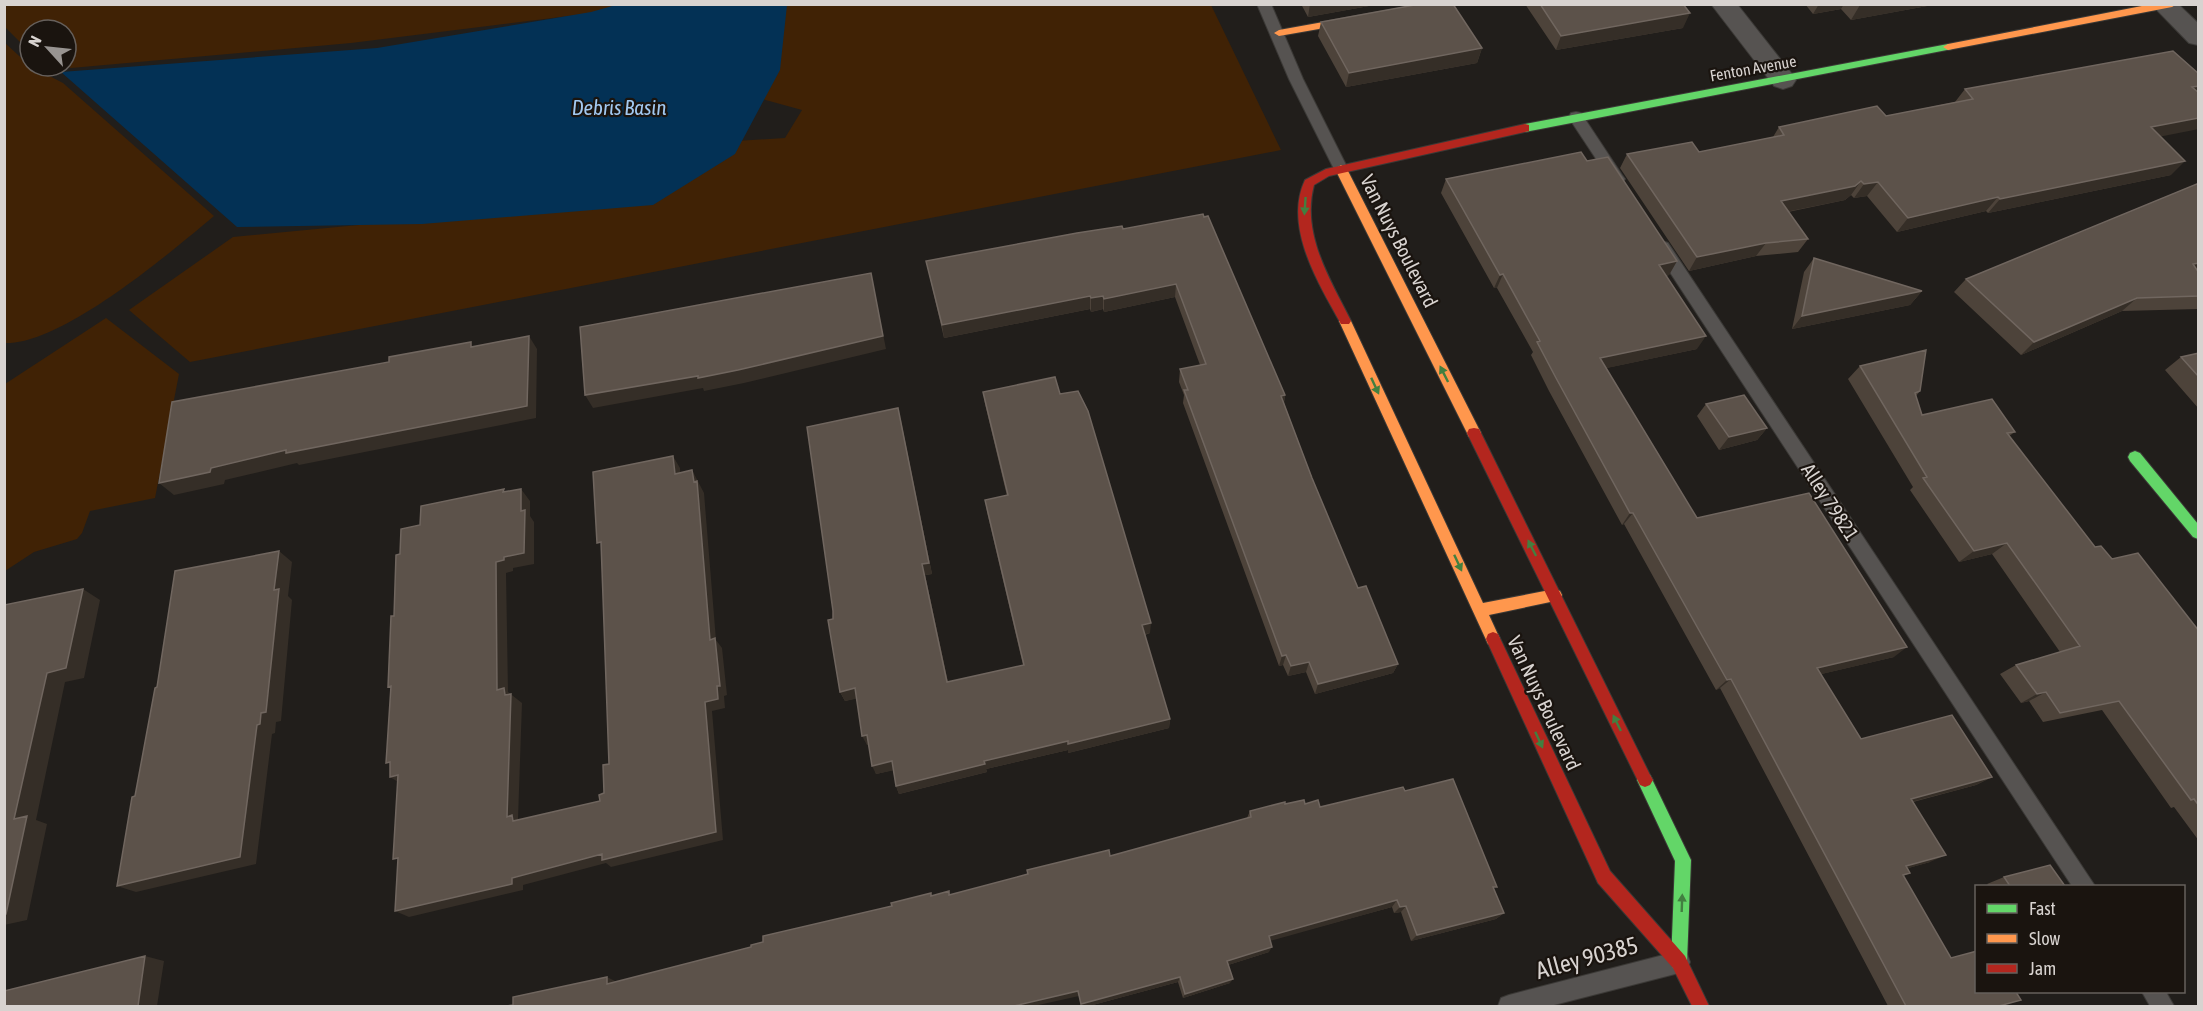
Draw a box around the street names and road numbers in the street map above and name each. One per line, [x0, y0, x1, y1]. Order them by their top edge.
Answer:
street label: Fenton Avenue [1708, 52, 1798, 84]
street label: Van Nuys Boulevard [1356, 171, 1443, 311]
street label: Alley 79821 [1797, 459, 1864, 544]
street label: Van Nuys Boulevard [1503, 632, 1586, 774]
street label: Alley 90385 [1533, 931, 1641, 984]

